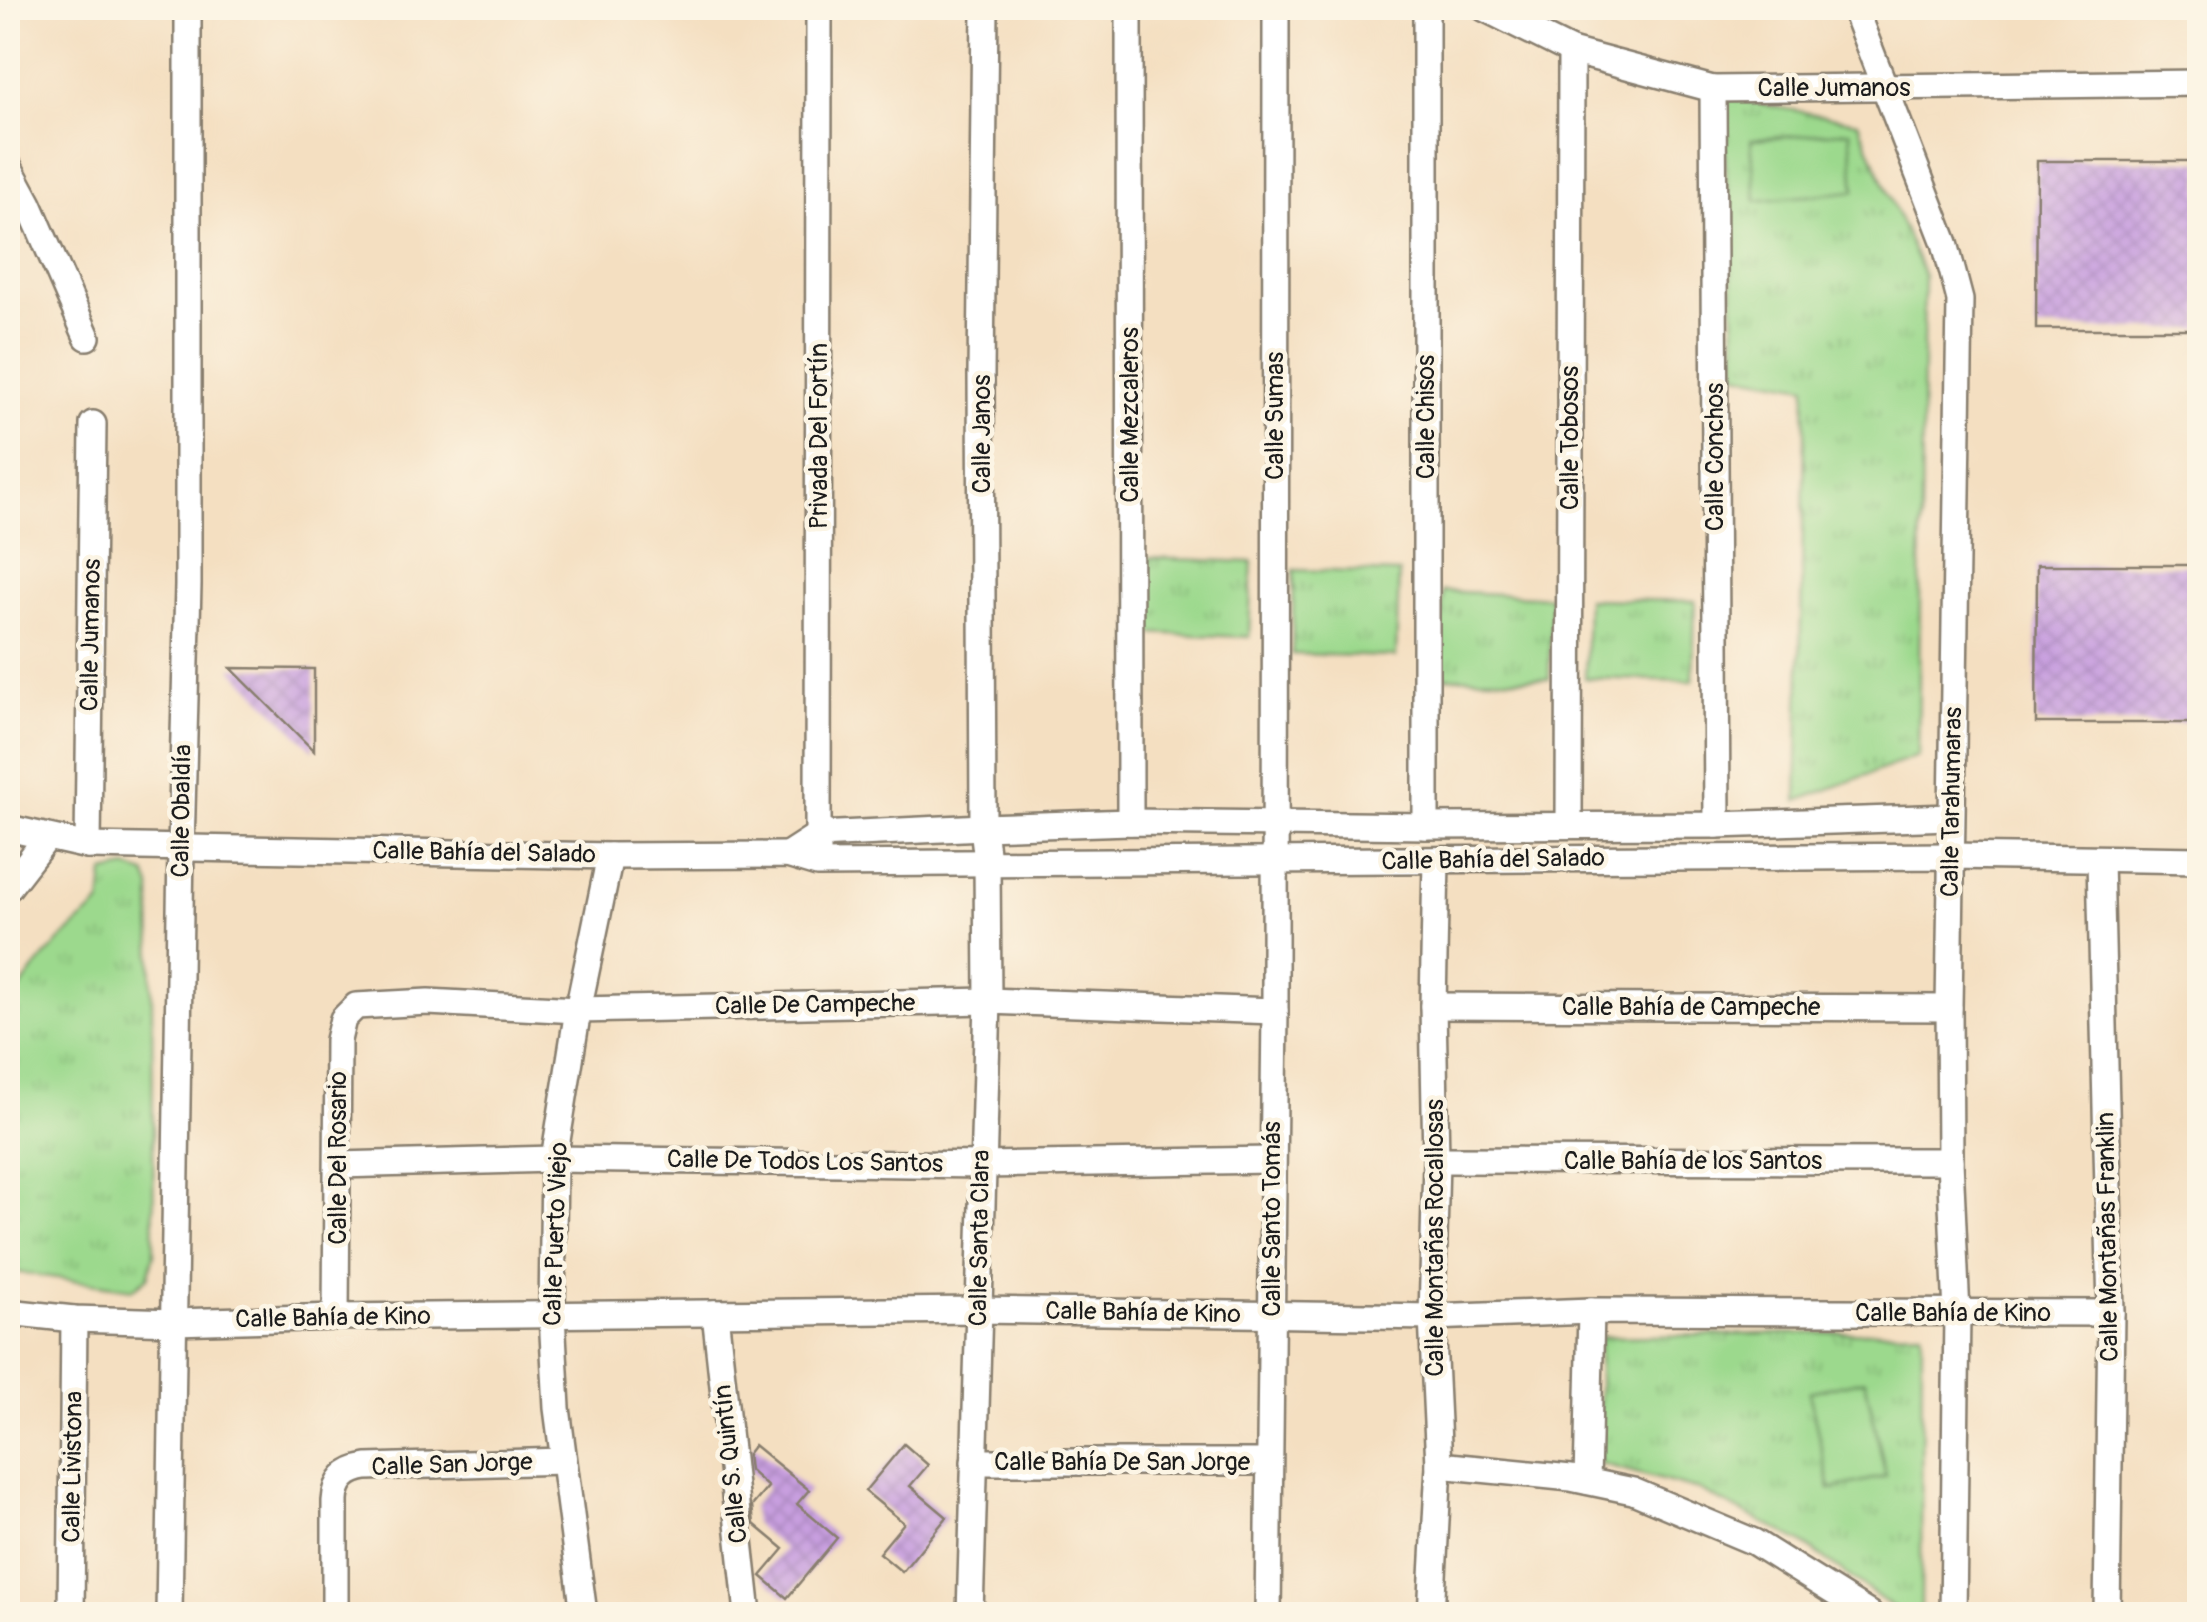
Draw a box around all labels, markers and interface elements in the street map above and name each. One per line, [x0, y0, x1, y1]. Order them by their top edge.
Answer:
street label: Calle Jumanos [1758, 73, 1910, 104]
street label: Calle Mezcaleros [1115, 327, 1146, 503]
street label: Privada Del Fortín [804, 343, 835, 529]
street label: Calle Sumas [1260, 352, 1291, 480]
street label: Calle Chisos [1411, 355, 1442, 479]
street label: Calle Tobosos [1555, 366, 1586, 510]
street label: Calle Janos [967, 375, 998, 493]
street label: Calle Conchos [1700, 383, 1731, 531]
street label: Calle Jumanos [74, 558, 108, 712]
street label: Calle Tarahumaras [1935, 707, 1969, 897]
street label: Calle Obaldía [165, 744, 199, 878]
street label: Calle Bahía del Salado [372, 836, 596, 870]
street label: Calle Bahía del Salado [1381, 843, 1605, 877]
street label: Calle De Campeche [715, 988, 916, 1022]
street label: Calle Bahía de Campeche [1562, 992, 1821, 1023]
street label: Calle Del Rosario [323, 1071, 354, 1245]
street label: Calle Montañas Rocallosas [1420, 1099, 1451, 1377]
street label: Calle Montañas Franklin [2090, 1112, 2126, 1362]
street label: Calle Santo Tomás [1257, 1121, 1288, 1317]
street label: Calle Puerto Viejo [537, 1141, 575, 1327]
street label: Calle De Todos Los Santos [667, 1144, 943, 1180]
street label: Calle Bahía de los Santos [1564, 1146, 1822, 1177]
street label: Calle Santa Clara [963, 1149, 997, 1327]
street label: Calle Bahía de Kino [1045, 1296, 1241, 1330]
street label: Calle Bahía de Kino [1855, 1298, 2051, 1329]
street label: Calle Bahía de Kino [235, 1301, 431, 1335]
street label: Calle S. Quintín [707, 1383, 755, 1545]
street label: Calle Livistona [56, 1391, 90, 1543]
street label: Calle San Jorge [371, 1447, 534, 1483]
street label: Calle Bahía De San Jorge [994, 1447, 1251, 1478]

